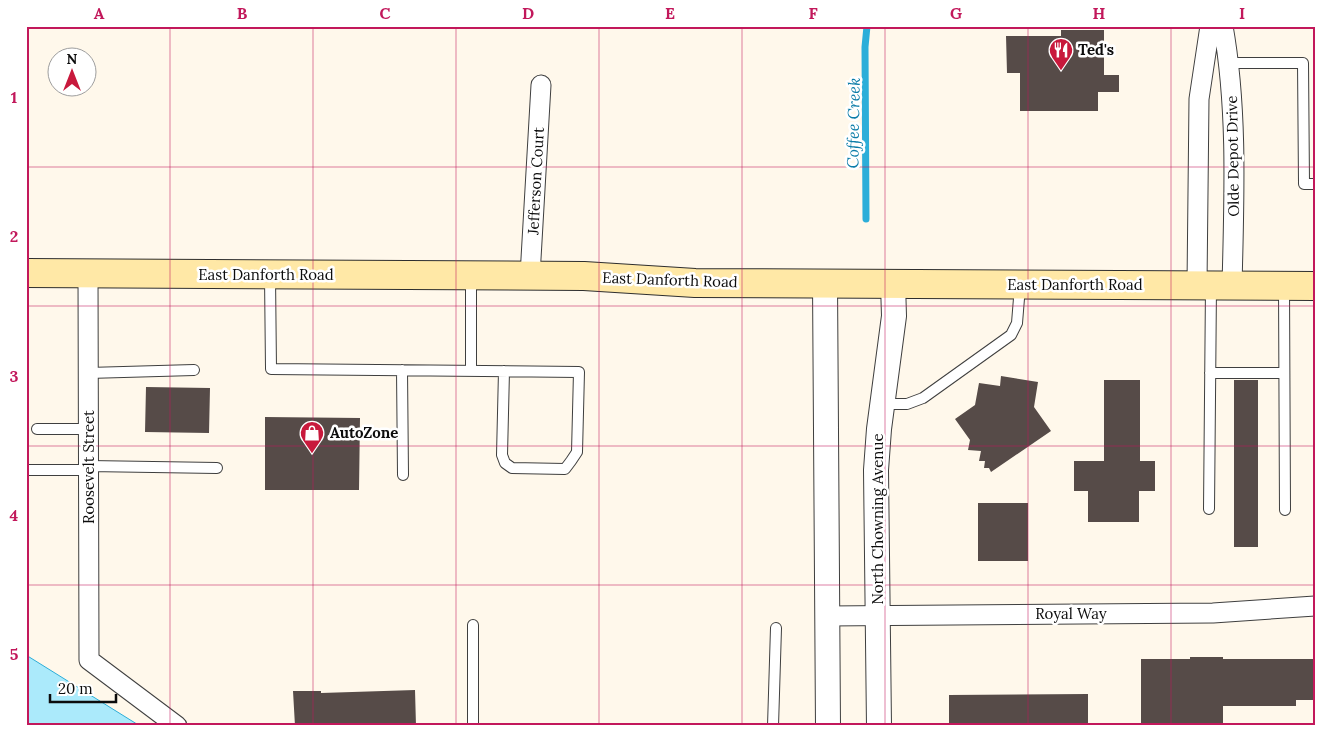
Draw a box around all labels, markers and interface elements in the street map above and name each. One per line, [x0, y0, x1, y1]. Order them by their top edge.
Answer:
text: A [94, 3, 105, 23]
text: B [237, 3, 248, 23]
text: C [379, 3, 391, 23]
text: D [522, 3, 534, 23]
text: E [665, 3, 675, 23]
text: F [808, 3, 818, 23]
text: G [950, 3, 962, 23]
text: H [1093, 3, 1106, 23]
text: I [1239, 3, 1245, 23]
restaurant icon: Ted's [1048, 37, 1074, 71]
place label: Ted's [1078, 40, 1114, 59]
north arrow [48, 48, 98, 98]
text: N [67, 50, 78, 68]
water label: Coffee Creek [842, 77, 864, 169]
text: 1 [11, 87, 17, 107]
street label: Olde Depot Drive [1222, 95, 1243, 217]
street label: Jefferson Court [523, 126, 548, 236]
text: 2 [10, 226, 18, 246]
street label: East Danforth Road [198, 265, 334, 284]
street label: East Danforth Road [602, 268, 738, 291]
street label: East Danforth Road [1007, 275, 1143, 294]
text: 3 [10, 366, 19, 386]
street label: Roosevelt Street [79, 410, 98, 524]
shop icon: AutoZone [299, 420, 325, 454]
place label: AutoZone [330, 423, 398, 442]
street label: North Chowning Avenue [868, 433, 887, 605]
text: 4 [10, 505, 19, 525]
street label: Royal Way [1035, 604, 1107, 623]
text: 5 [10, 644, 19, 664]
scale bar [50, 672, 116, 704]
text: 20 m [58, 679, 93, 698]

